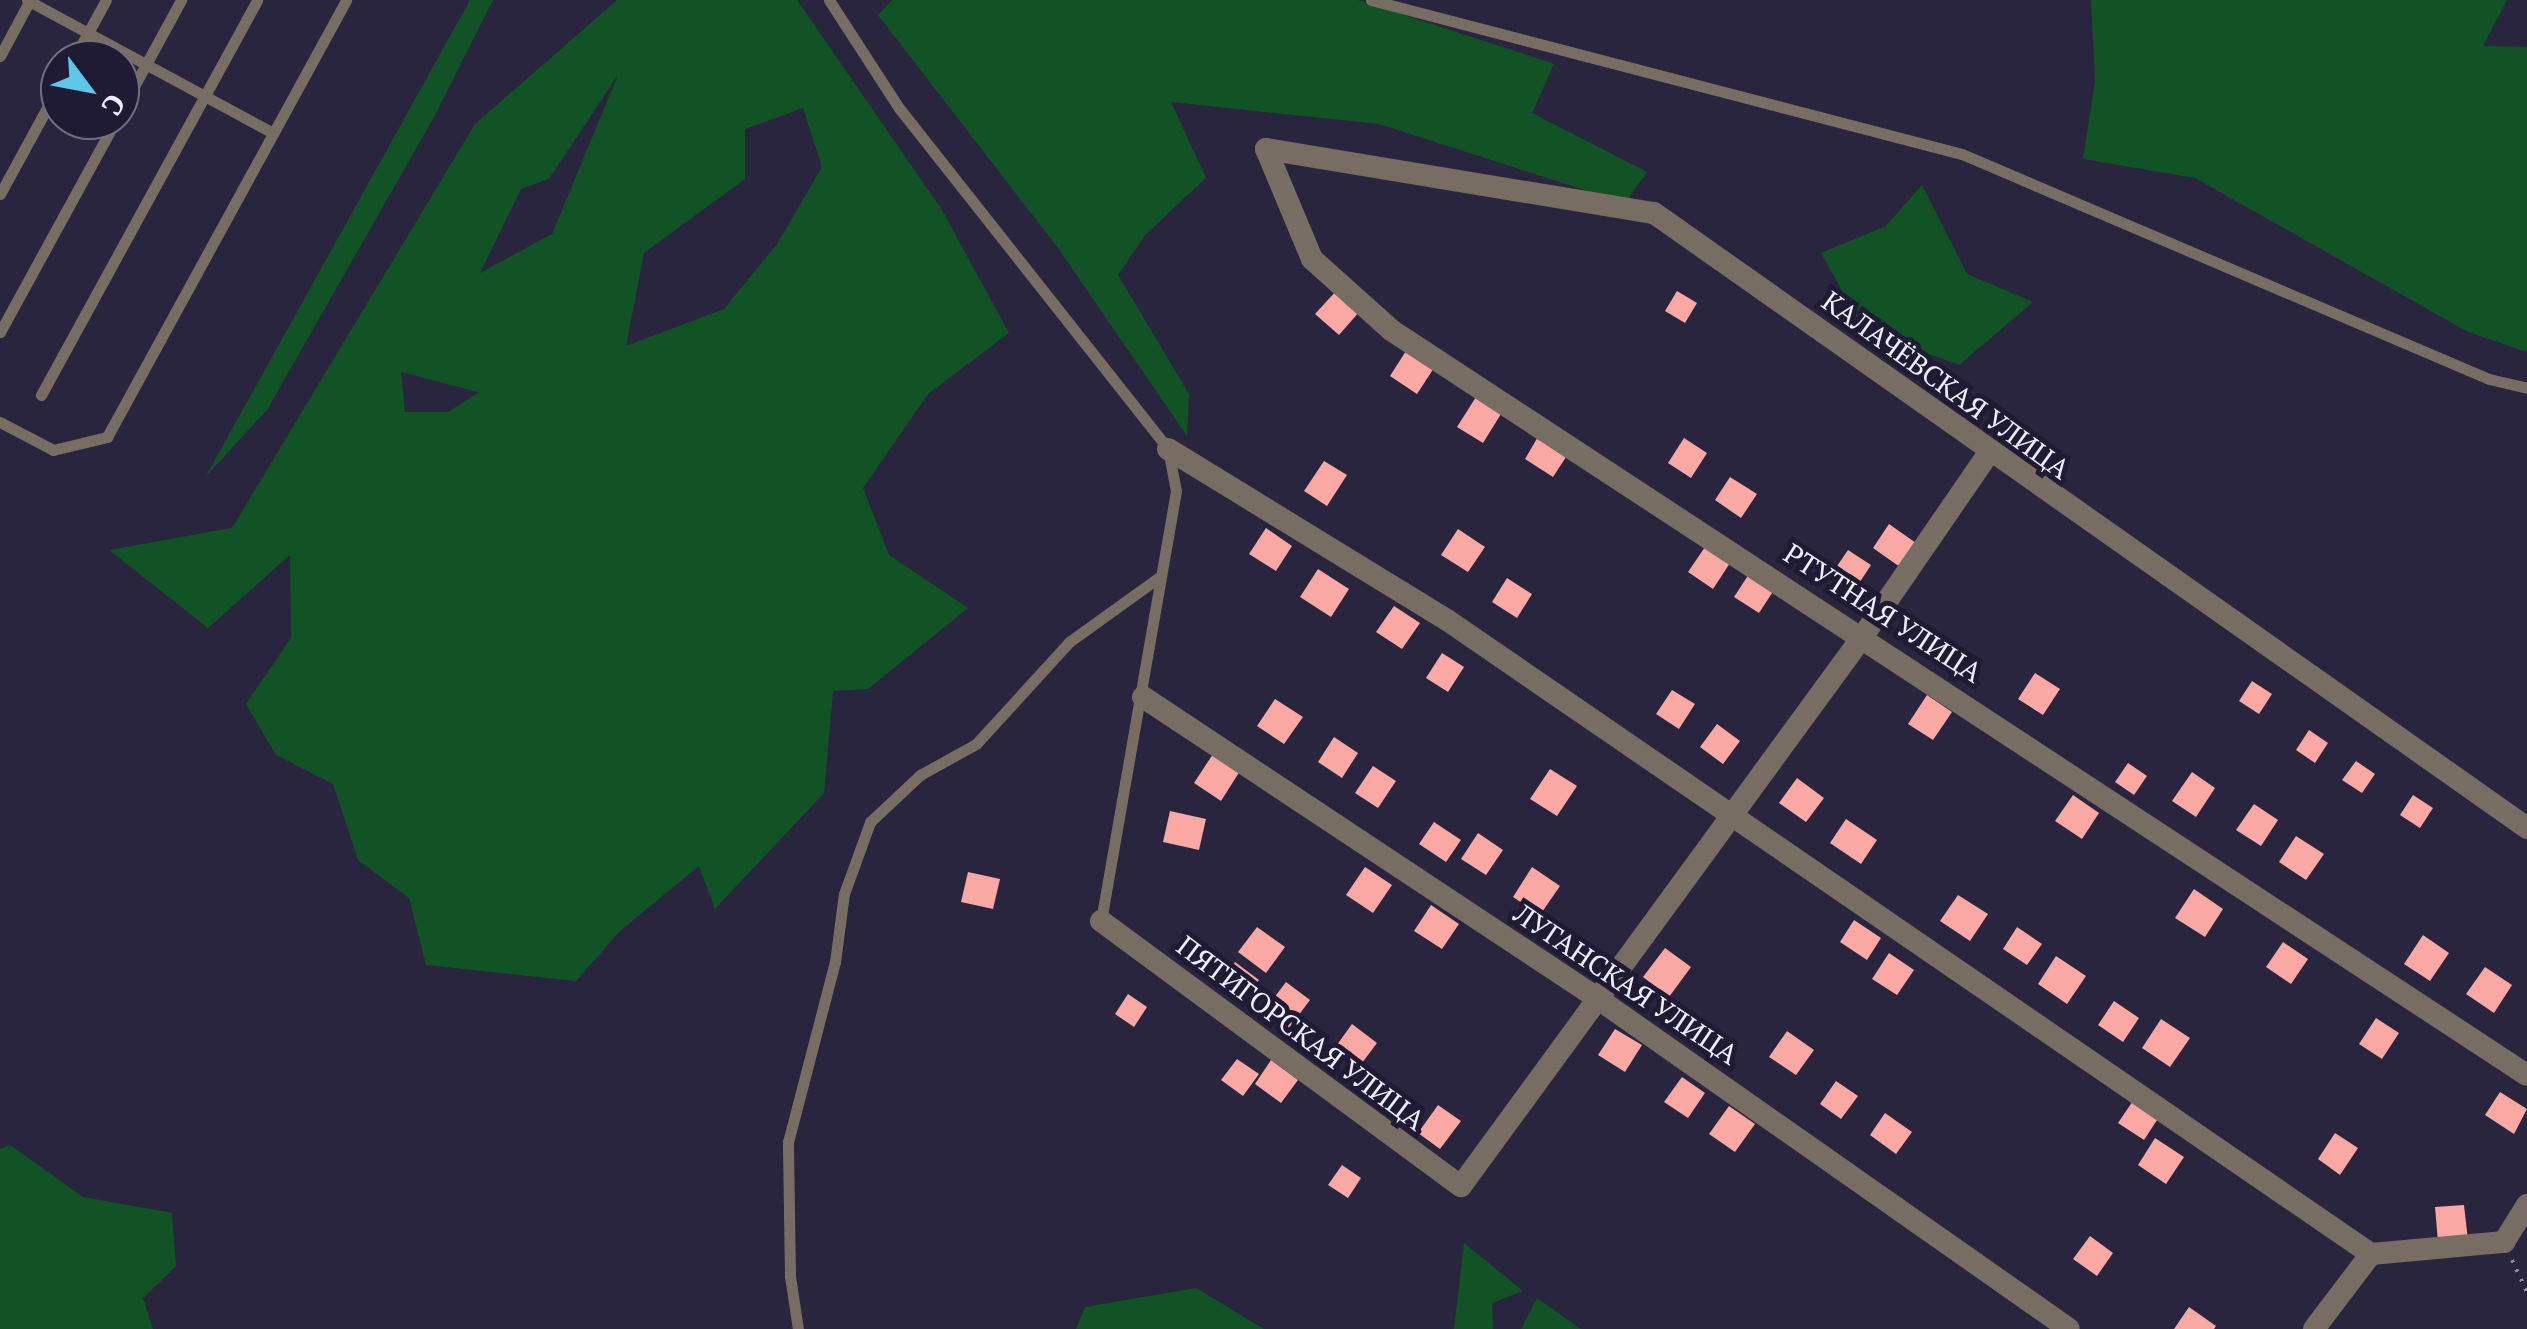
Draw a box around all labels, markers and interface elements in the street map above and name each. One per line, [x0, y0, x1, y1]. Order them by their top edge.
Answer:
north arrow [40, 40, 140, 140]
text: С [94, 88, 135, 123]
street label: КАЛАЧЁВСКАЯ УЛИЦА [1815, 284, 2077, 486]
street label: РТУТНАЯ УЛИЦА [1777, 536, 1989, 690]
street label: ЛУГАНСКАЯ УЛИЦА [1507, 896, 1745, 1072]
street label: ПЯТИГОРСКАЯ УЛИЦА [1170, 929, 1432, 1137]

